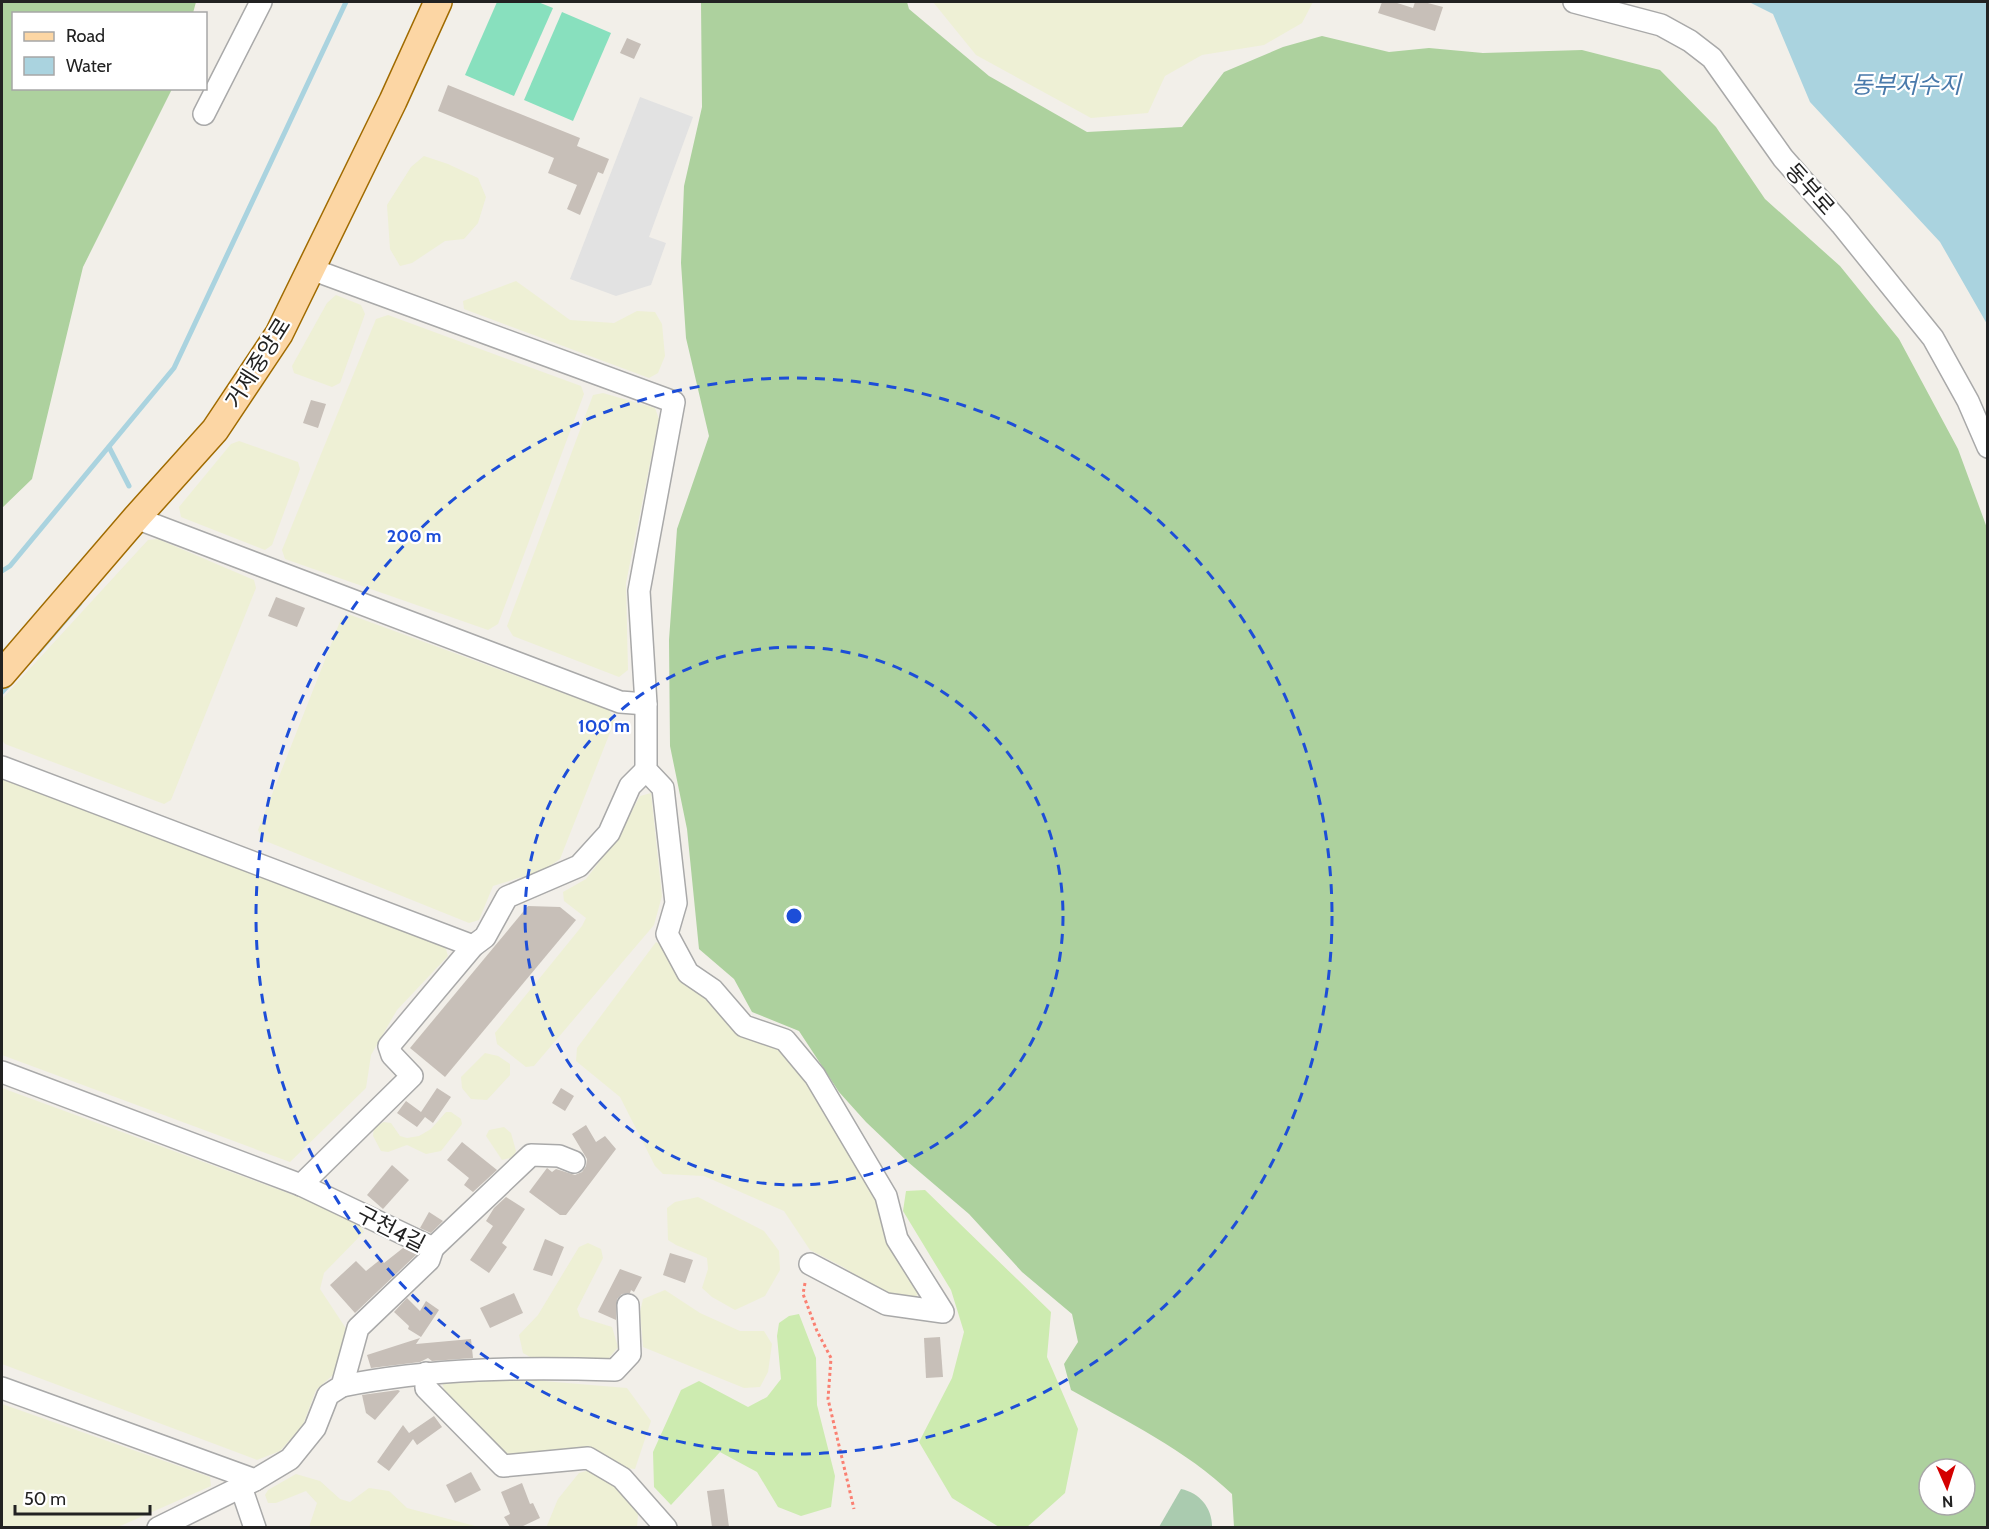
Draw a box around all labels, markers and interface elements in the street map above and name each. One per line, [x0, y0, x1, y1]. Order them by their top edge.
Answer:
legend [12, 12, 207, 90]
text: Road [66, 25, 105, 47]
text: Water [66, 55, 112, 77]
water label: 동부저수지 [1851, 70, 1963, 99]
street label: 동부로 [1780, 157, 1840, 221]
street label: 거제중앙로 [220, 313, 296, 413]
text: 200 m [387, 525, 441, 547]
text: 100 m [578, 715, 630, 737]
centre of rings [784, 906, 804, 926]
street label: 구천4길 [352, 1200, 430, 1258]
north arrow [1917, 1457, 1977, 1517]
scale bar [15, 1478, 150, 1516]
text: 50 m [24, 1488, 66, 1510]
text: N [1942, 1492, 1954, 1511]

